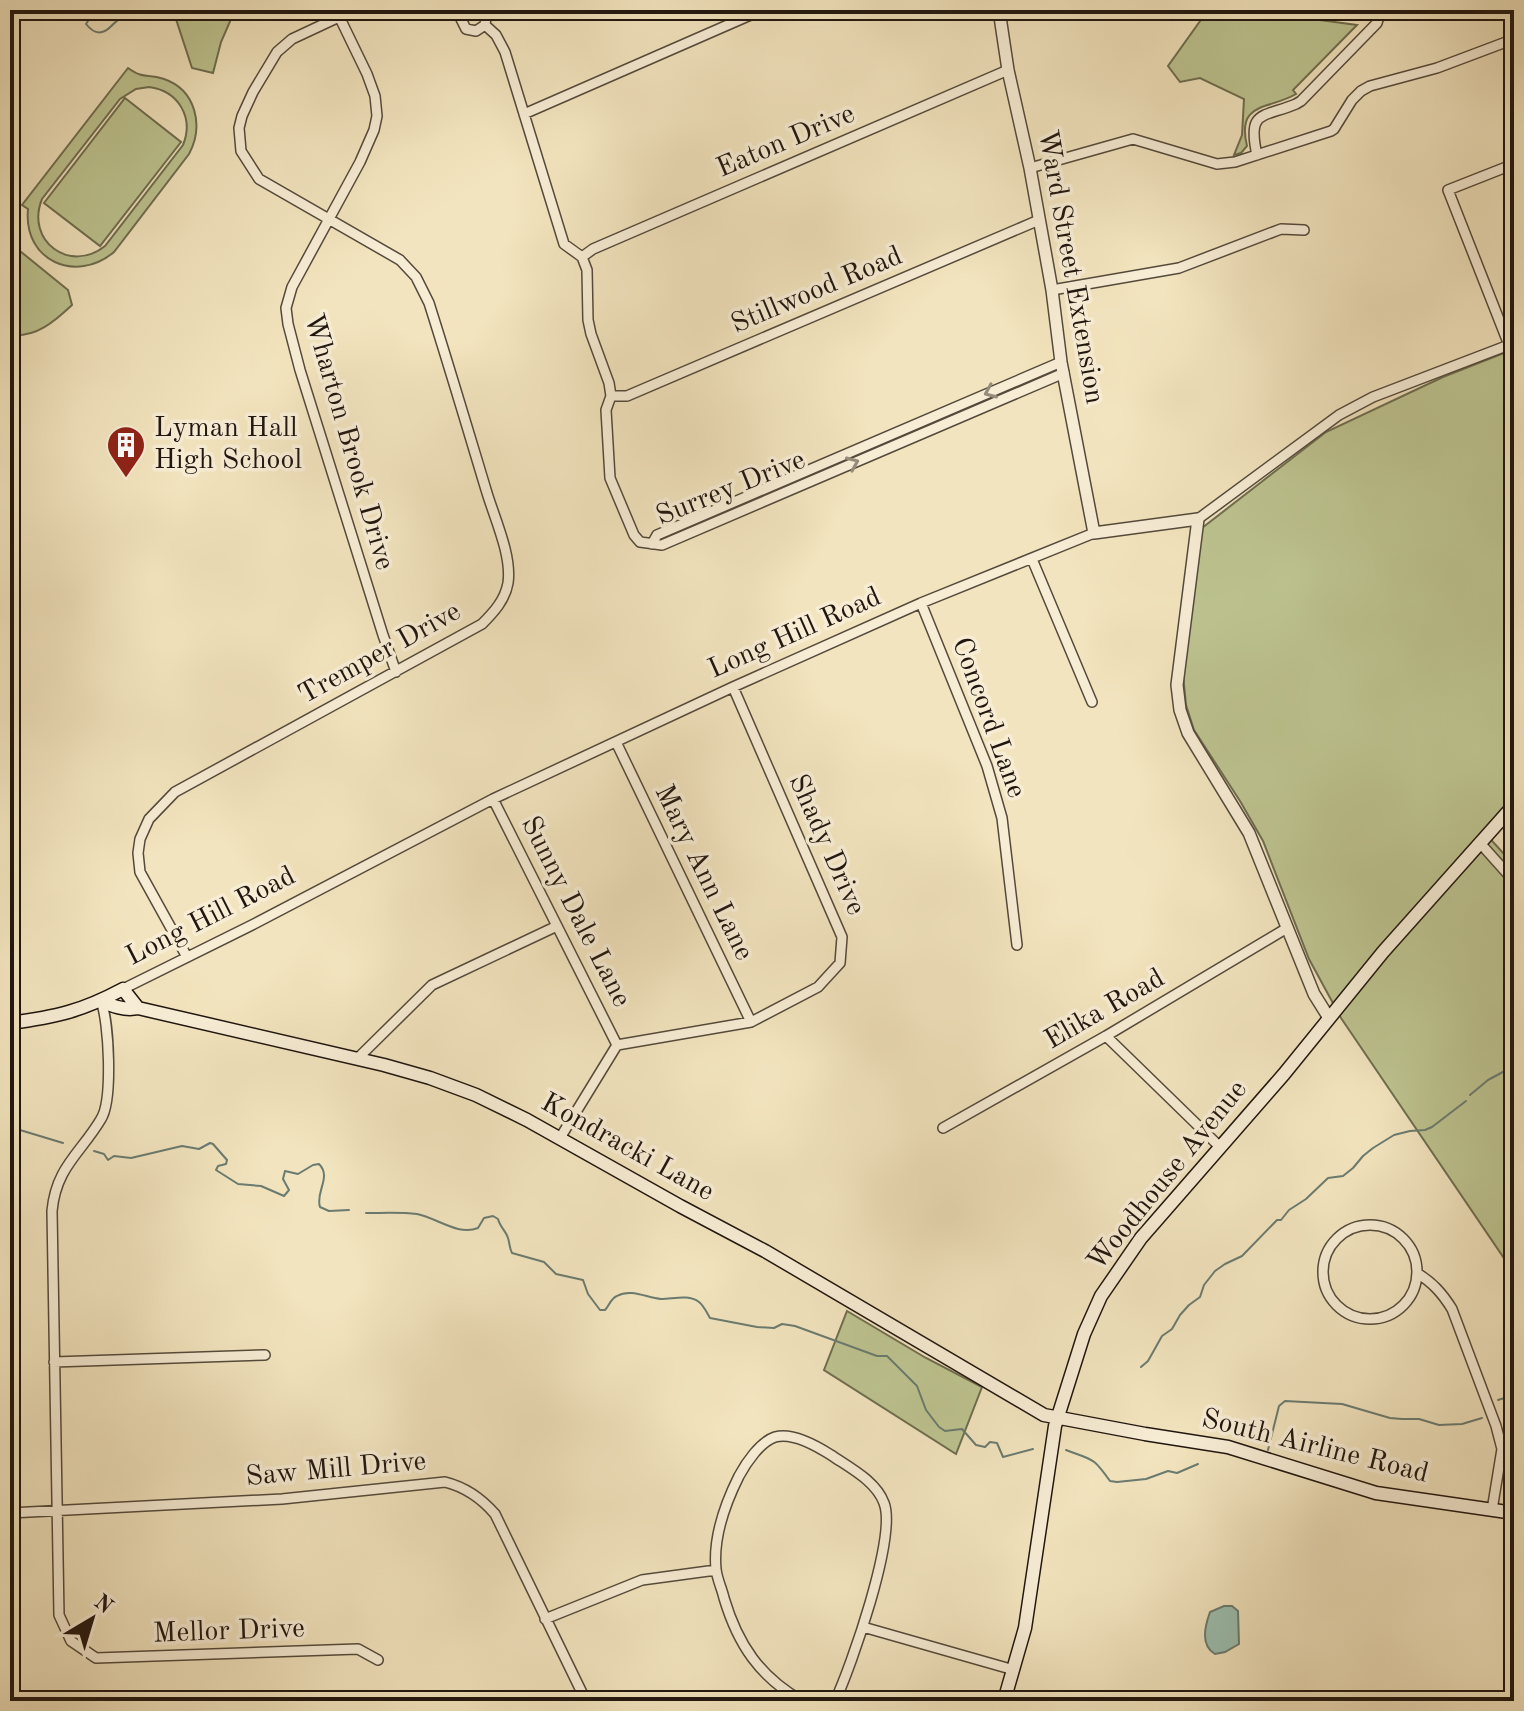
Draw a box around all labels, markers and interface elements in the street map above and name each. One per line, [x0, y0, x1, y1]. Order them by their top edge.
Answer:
street label: Eaton Drive [713, 100, 859, 184]
street label: Ward Street Extension [1032, 128, 1108, 406]
street label: Stillwood Road [727, 242, 907, 340]
street label: Wharton Brook Drive [298, 311, 398, 573]
one-way arrow [984, 383, 998, 399]
place label: Lyman Hall High School [154, 415, 302, 475]
building icon: Lyman Hall High School [105, 424, 147, 479]
street label: Surrey Drive [652, 446, 810, 532]
one-way arrow [845, 457, 859, 473]
street label: Long Hill Road [704, 583, 886, 685]
street label: Tremper Drive [294, 598, 466, 710]
street label: Concord Lane [946, 634, 1030, 802]
street label: Shady Drive [783, 770, 869, 920]
street label: Mary Ann Lane [648, 781, 758, 965]
street label: Sunny Dale Lane [515, 812, 635, 1012]
street label: Long Hill Road [122, 862, 300, 972]
street label: Elika Road [1040, 965, 1170, 1055]
street label: Woodhouse Avenue [1083, 1076, 1253, 1276]
street label: Kondracki Lane [536, 1089, 718, 1207]
street label: South Airline Road [1199, 1405, 1431, 1489]
street label: Saw Mill Drive [244, 1448, 428, 1492]
north arrow [52, 1579, 132, 1659]
text: N [90, 1591, 117, 1619]
street label: Mellor Drive [153, 1615, 305, 1649]

